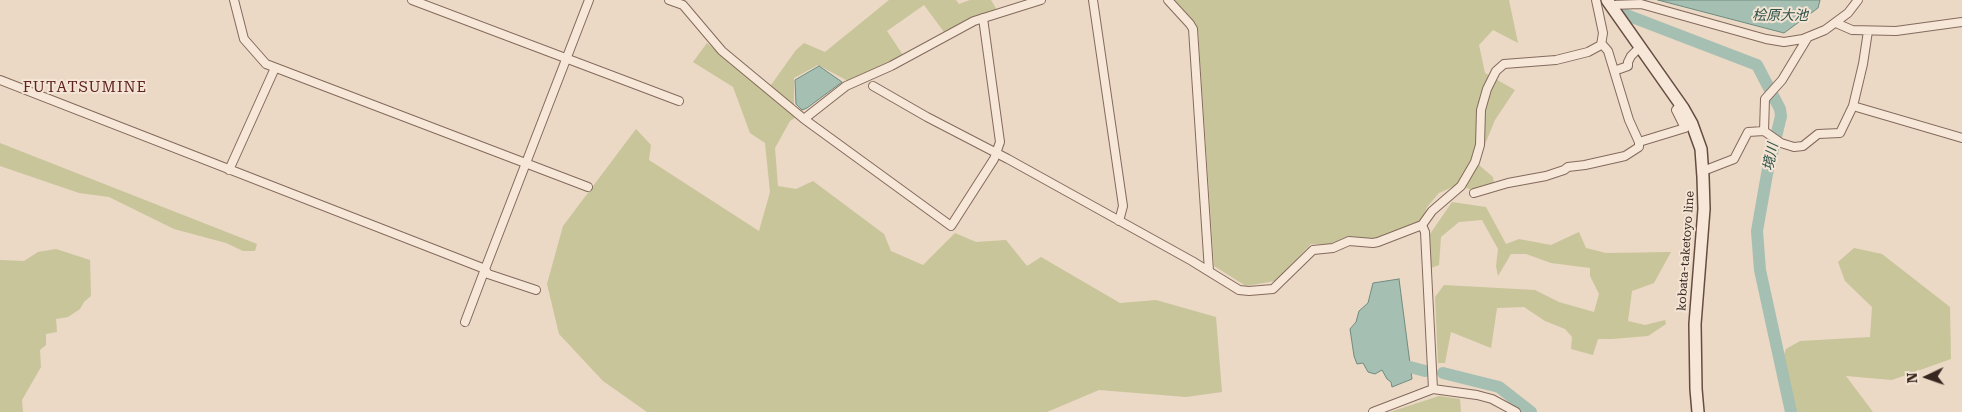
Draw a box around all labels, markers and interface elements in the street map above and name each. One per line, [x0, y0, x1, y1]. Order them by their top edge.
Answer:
water label: 桧原大池 [1752, 8, 1808, 24]
district label: FUTATSUMINE [21, 79, 149, 97]
water label: 境川 [1760, 142, 1782, 172]
street label: kobata-taketoyo line [1675, 191, 1697, 311]
north arrow [1902, 352, 1952, 402]
text: N [1904, 372, 1920, 384]

